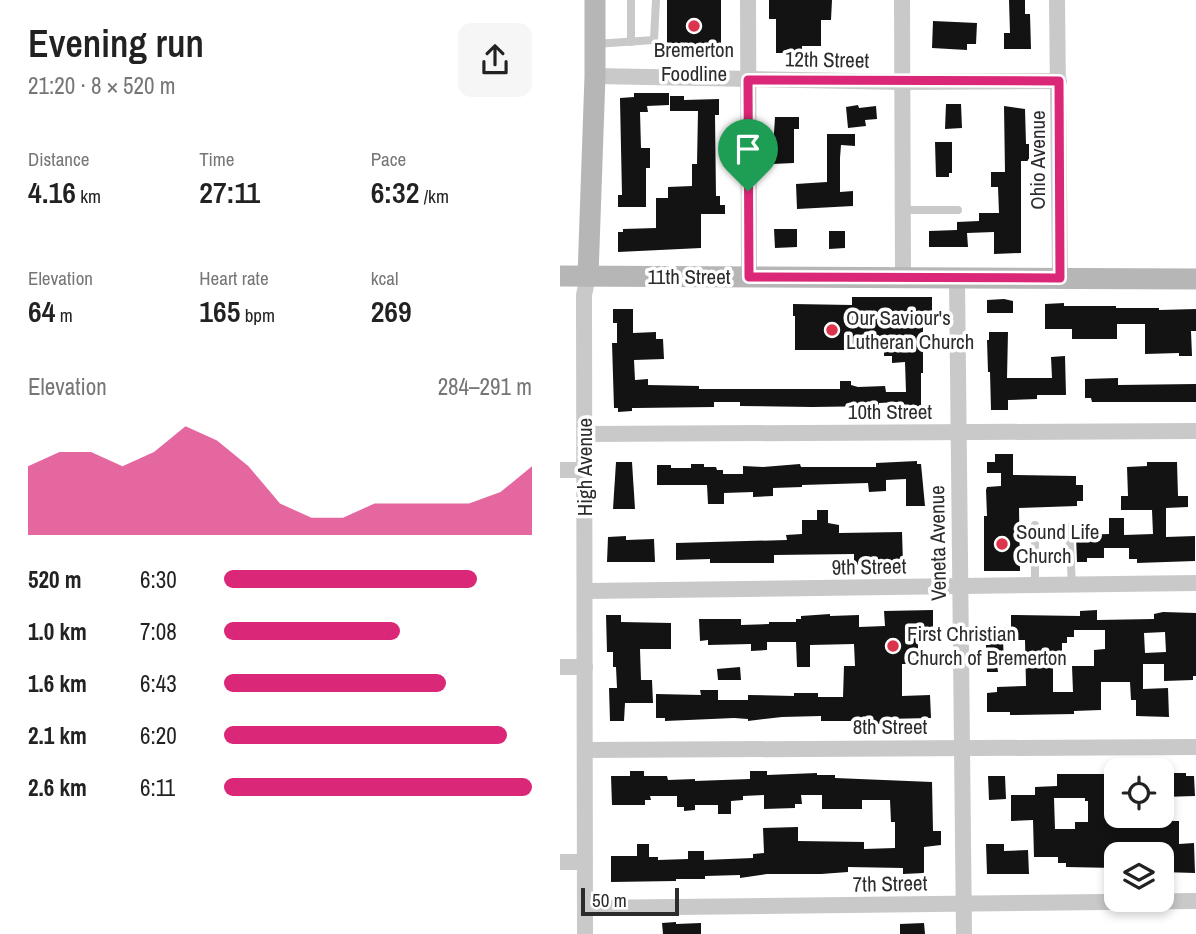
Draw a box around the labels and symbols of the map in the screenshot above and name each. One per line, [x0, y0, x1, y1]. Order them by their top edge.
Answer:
marker: Bremerton Foodline [686, 18, 702, 34]
place label: Bremerton Foodline [654, 35, 734, 88]
street label: 12th Street [785, 44, 870, 75]
street label: Ohio Avenue [1023, 110, 1052, 210]
pin [718, 119, 778, 191]
street label: 11th Street [648, 262, 731, 291]
place label: Our Saviour's Lutheran Church [846, 303, 974, 356]
marker: Our Saviour's Lutheran Church [824, 322, 840, 338]
street label: 10th Street [848, 397, 932, 426]
street label: High Avenue [570, 418, 599, 516]
street label: Veneta Avenue [922, 485, 953, 601]
place label: Sound Life Church [1016, 517, 1099, 570]
marker: Sound Life Church [994, 536, 1010, 552]
street label: 9th Street [831, 551, 907, 582]
place label: First Christian Church of Bremerton [907, 619, 1067, 672]
marker: First Christian Church of Bremerton [885, 638, 901, 654]
street label: 8th Street [853, 712, 928, 741]
street label: 7th Street [852, 868, 928, 899]
scale bar [581, 885, 679, 917]

